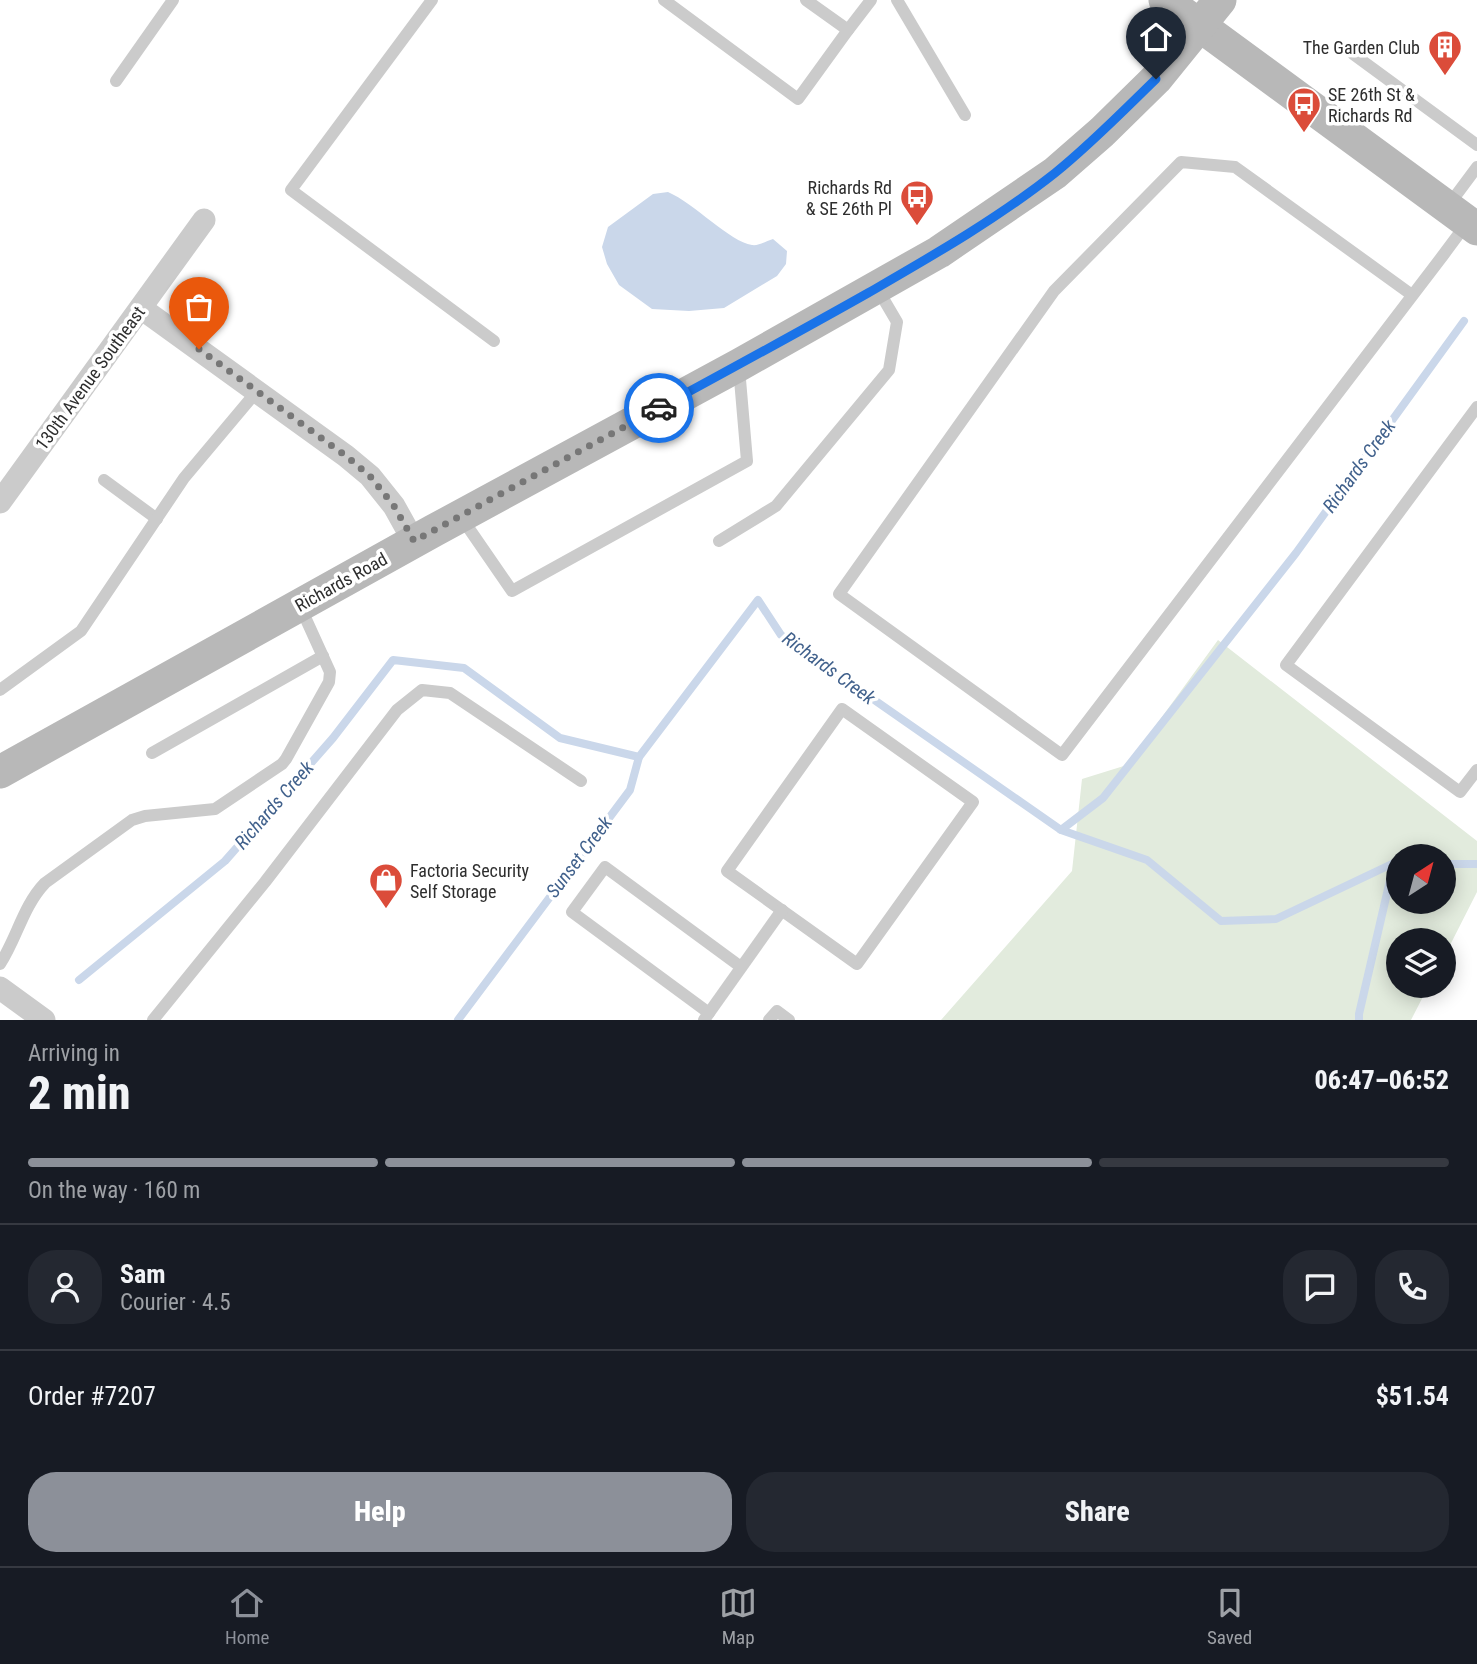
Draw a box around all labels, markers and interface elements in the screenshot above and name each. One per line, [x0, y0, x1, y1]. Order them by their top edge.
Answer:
pin [1126, 7, 1186, 79]
icon: home [1137, 18, 1175, 56]
building icon: The Garden Club [1426, 28, 1464, 77]
place label: The Garden Club [1303, 37, 1420, 58]
place label: SE 26th St & Richards Rd [1328, 84, 1415, 126]
bus stop icon: SE 26th St & Richards Rd [1285, 85, 1323, 134]
place label: Richards Rd & SE 26th Pl [806, 177, 892, 219]
bus stop icon: Richards Rd & SE 26th Pl [898, 178, 936, 227]
pin [169, 277, 229, 349]
icon: bag [180, 288, 218, 326]
street label: 130th Avenue Southeast [31, 302, 149, 454]
courier [624, 373, 694, 443]
icon: car [640, 389, 678, 427]
water label: Richards Creek [1318, 415, 1401, 517]
street label: Richards Road [291, 548, 391, 616]
water label: Richards Creek [778, 627, 880, 710]
water label: Richards Creek [230, 756, 319, 854]
water label: Sunset Creek [541, 811, 617, 902]
north arrow [1386, 844, 1456, 914]
map controls [1386, 844, 1456, 998]
place label: Factoria Security Self Storage [410, 860, 530, 902]
shop icon: Factoria Security Self Storage [367, 861, 405, 910]
button: layers [1386, 928, 1456, 998]
text: Arriving in [28, 1040, 120, 1067]
text: 06:47–06:52 [1315, 1065, 1449, 1095]
text: 2 min [28, 1066, 131, 1120]
text: On the way · 160 m [28, 1177, 200, 1204]
button: person [28, 1250, 102, 1324]
button: chat [1283, 1250, 1357, 1324]
button: phone [1375, 1250, 1449, 1324]
text: Sam [120, 1259, 166, 1289]
text: Courier · 4.5 [120, 1289, 231, 1316]
text: Order #7207 [28, 1381, 156, 1411]
text: $51.54 [1376, 1381, 1449, 1411]
button: Help [28, 1472, 732, 1552]
button: Share [746, 1472, 1449, 1552]
tab: Home [225, 1584, 269, 1649]
tab: Map [719, 1584, 757, 1649]
tab: Saved [1207, 1584, 1252, 1649]

